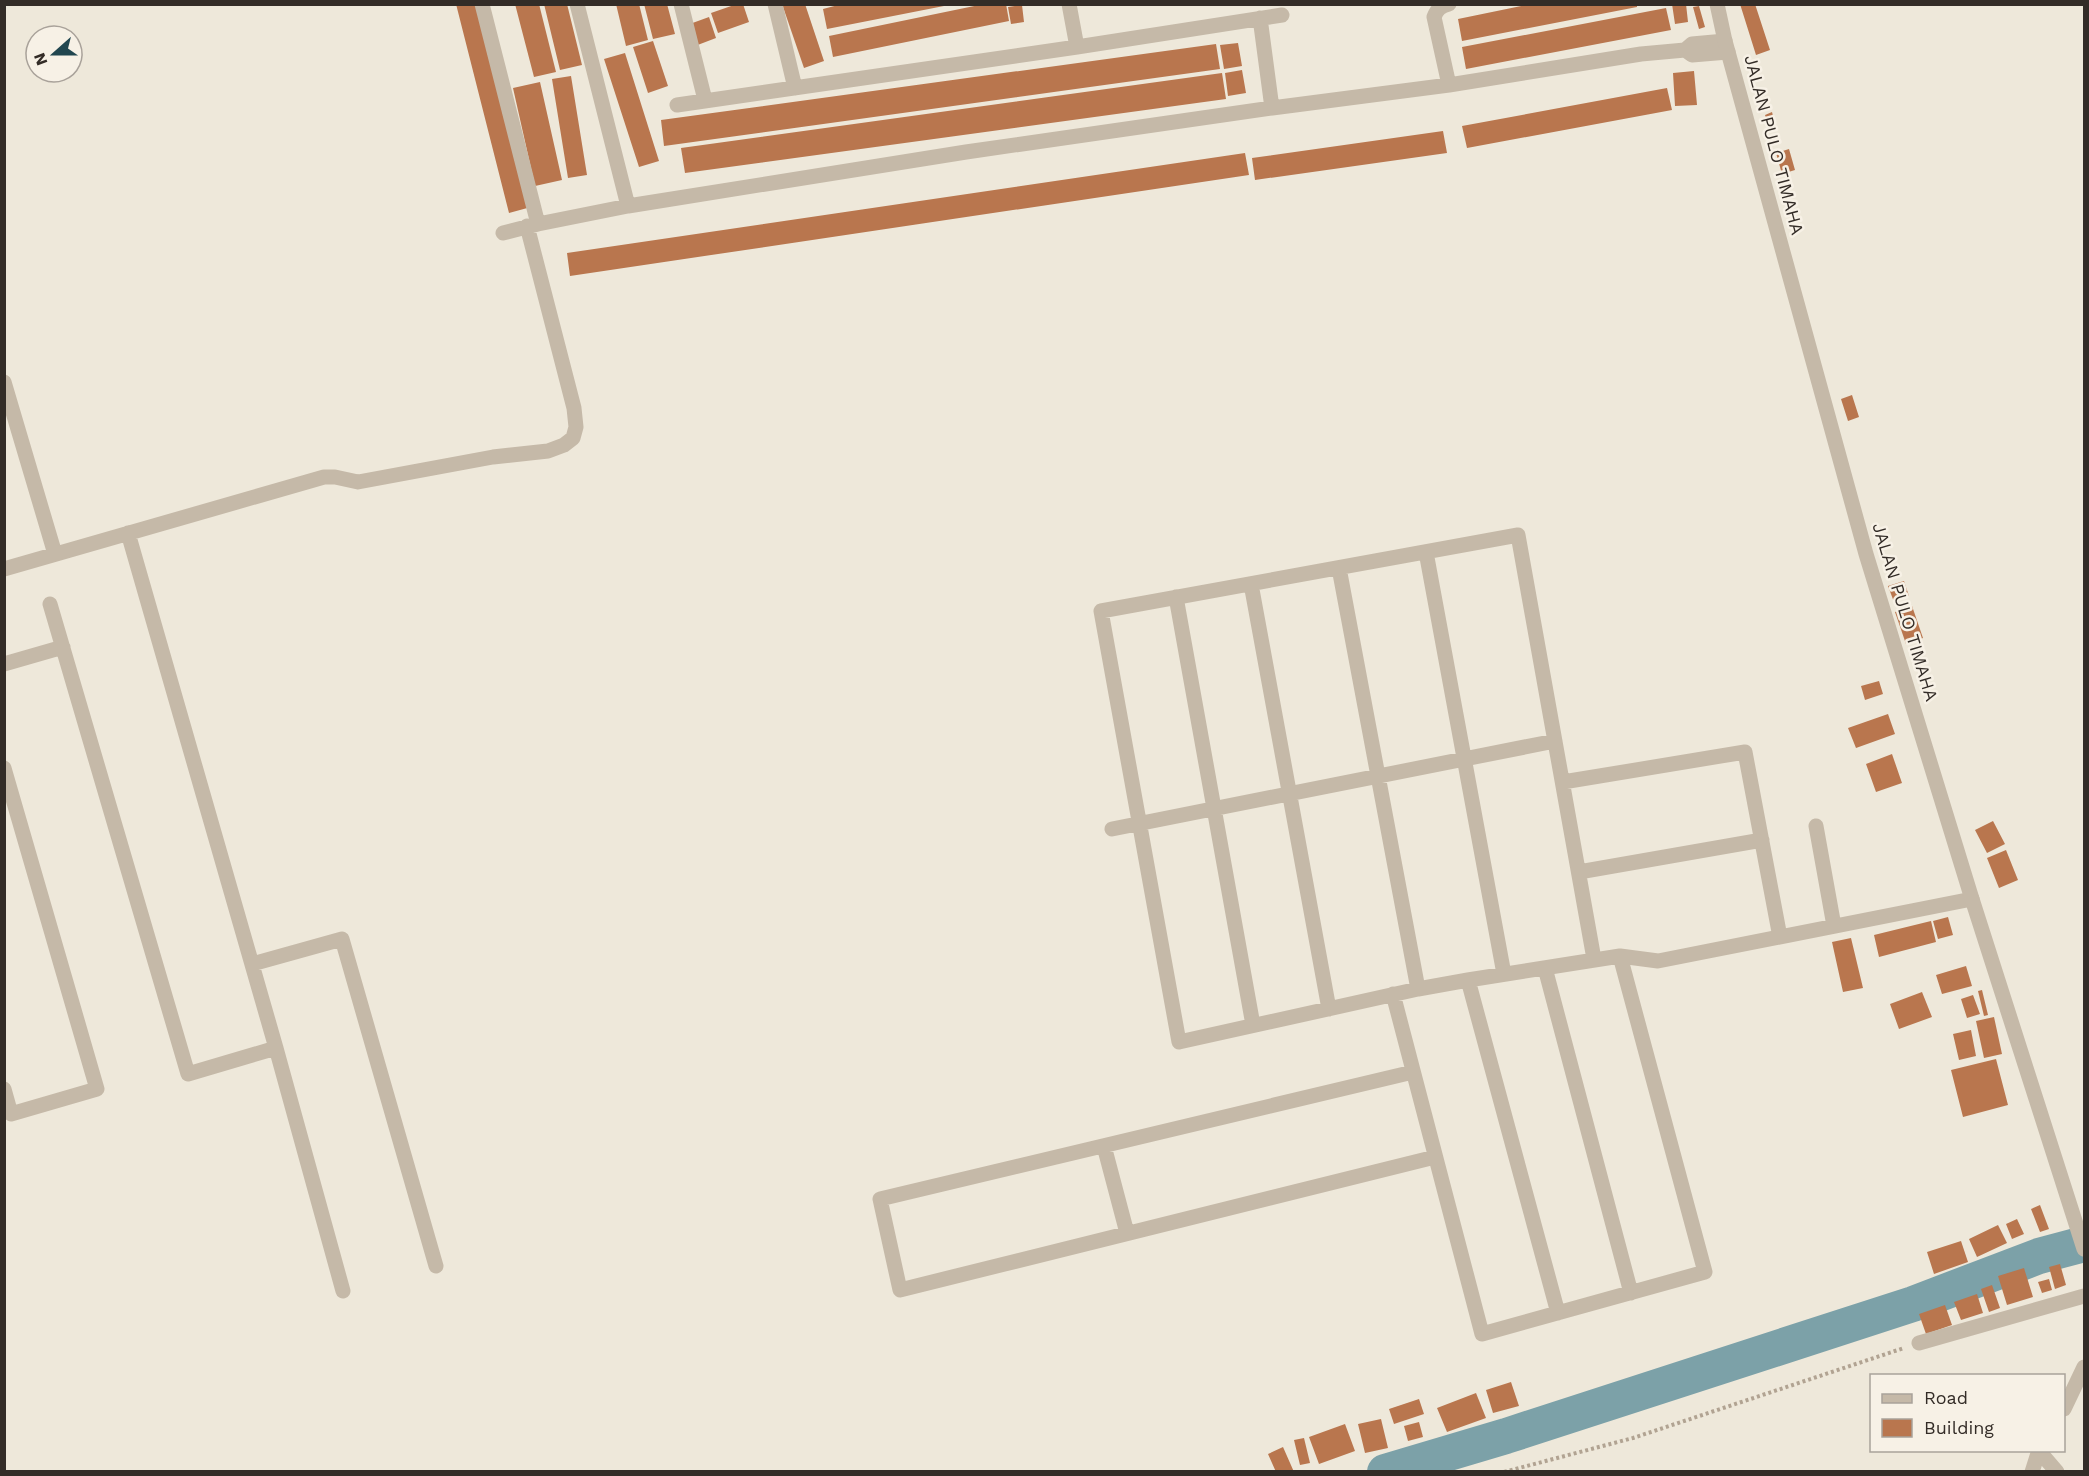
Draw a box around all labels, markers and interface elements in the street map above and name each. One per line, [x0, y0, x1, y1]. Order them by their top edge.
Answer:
north arrow [24, 24, 84, 84]
text: N [29, 50, 51, 68]
street label: JALAN PULO TIMAHA [1740, 53, 1809, 237]
street label: JALAN PULO TIMAHA [1868, 520, 1943, 704]
legend [1870, 1374, 2065, 1452]
text: Road [1924, 1387, 1968, 1408]
text: Building [1924, 1417, 1994, 1438]

